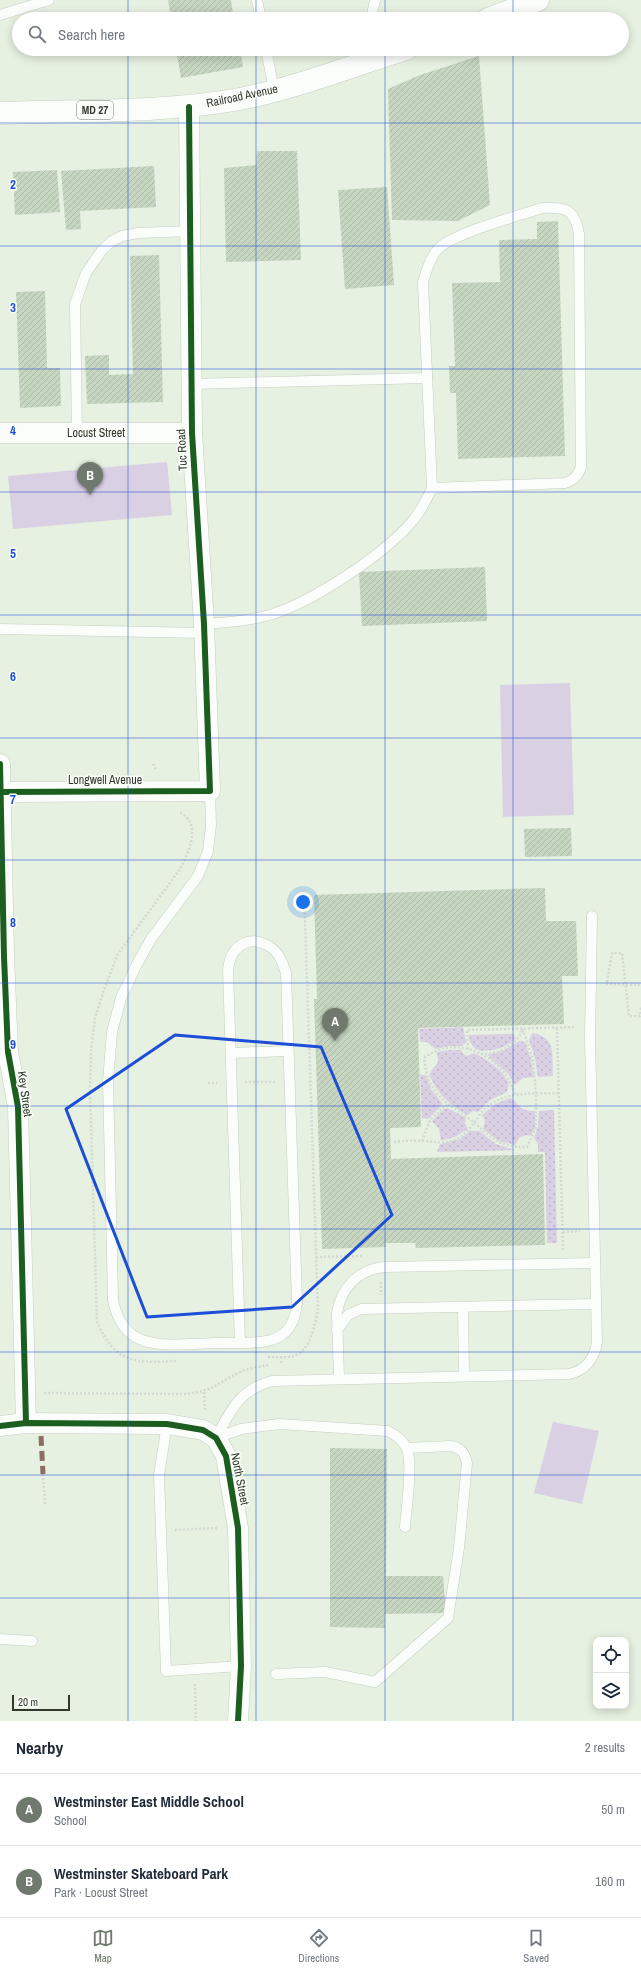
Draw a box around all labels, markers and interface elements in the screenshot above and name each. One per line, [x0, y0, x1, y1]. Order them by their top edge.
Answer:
search box [12, 12, 629, 56]
icon: search [26, 23, 48, 45]
text: Search here [58, 24, 125, 45]
street label: Railroad Avenue [205, 81, 279, 111]
road number: MD 27 [77, 101, 113, 119]
text: 2 [10, 176, 16, 193]
text: 3 [10, 299, 16, 316]
text: 4 [10, 422, 16, 439]
street label: Locust Street [67, 425, 125, 441]
street label: Tuc Road [173, 429, 191, 471]
pin: B [77, 462, 103, 495]
text: 5 [10, 545, 16, 562]
text: 6 [10, 668, 16, 685]
street label: Longwell Avenue [68, 772, 142, 788]
text: 7 [10, 791, 16, 808]
your location [293, 892, 313, 912]
text: 8 [10, 914, 16, 931]
pin: A [322, 1008, 348, 1041]
text: 9 [10, 1036, 16, 1053]
street label: Key Street [14, 1070, 36, 1118]
street label: North Street [227, 1451, 253, 1507]
map controls [593, 1637, 629, 1709]
button: locate [593, 1637, 629, 1673]
button: layers [593, 1673, 629, 1709]
scale bar [12, 1693, 70, 1712]
text: 20 m [18, 1695, 38, 1709]
text: Nearby [16, 1736, 63, 1759]
text: 2 results [585, 1739, 625, 1756]
text: Westminster East Middle School [54, 1791, 244, 1812]
text: A [25, 1801, 33, 1818]
text: 50 m [601, 1801, 625, 1818]
text: School [54, 1812, 87, 1829]
text: Westminster Skateboard Park [54, 1863, 228, 1884]
text: B [25, 1873, 33, 1890]
text: 160 m [595, 1873, 625, 1890]
text: Park · Locust Street [54, 1884, 148, 1901]
tab: Map [92, 1927, 114, 1965]
tab: Directions [298, 1927, 339, 1965]
tab: Saved [523, 1927, 549, 1965]

